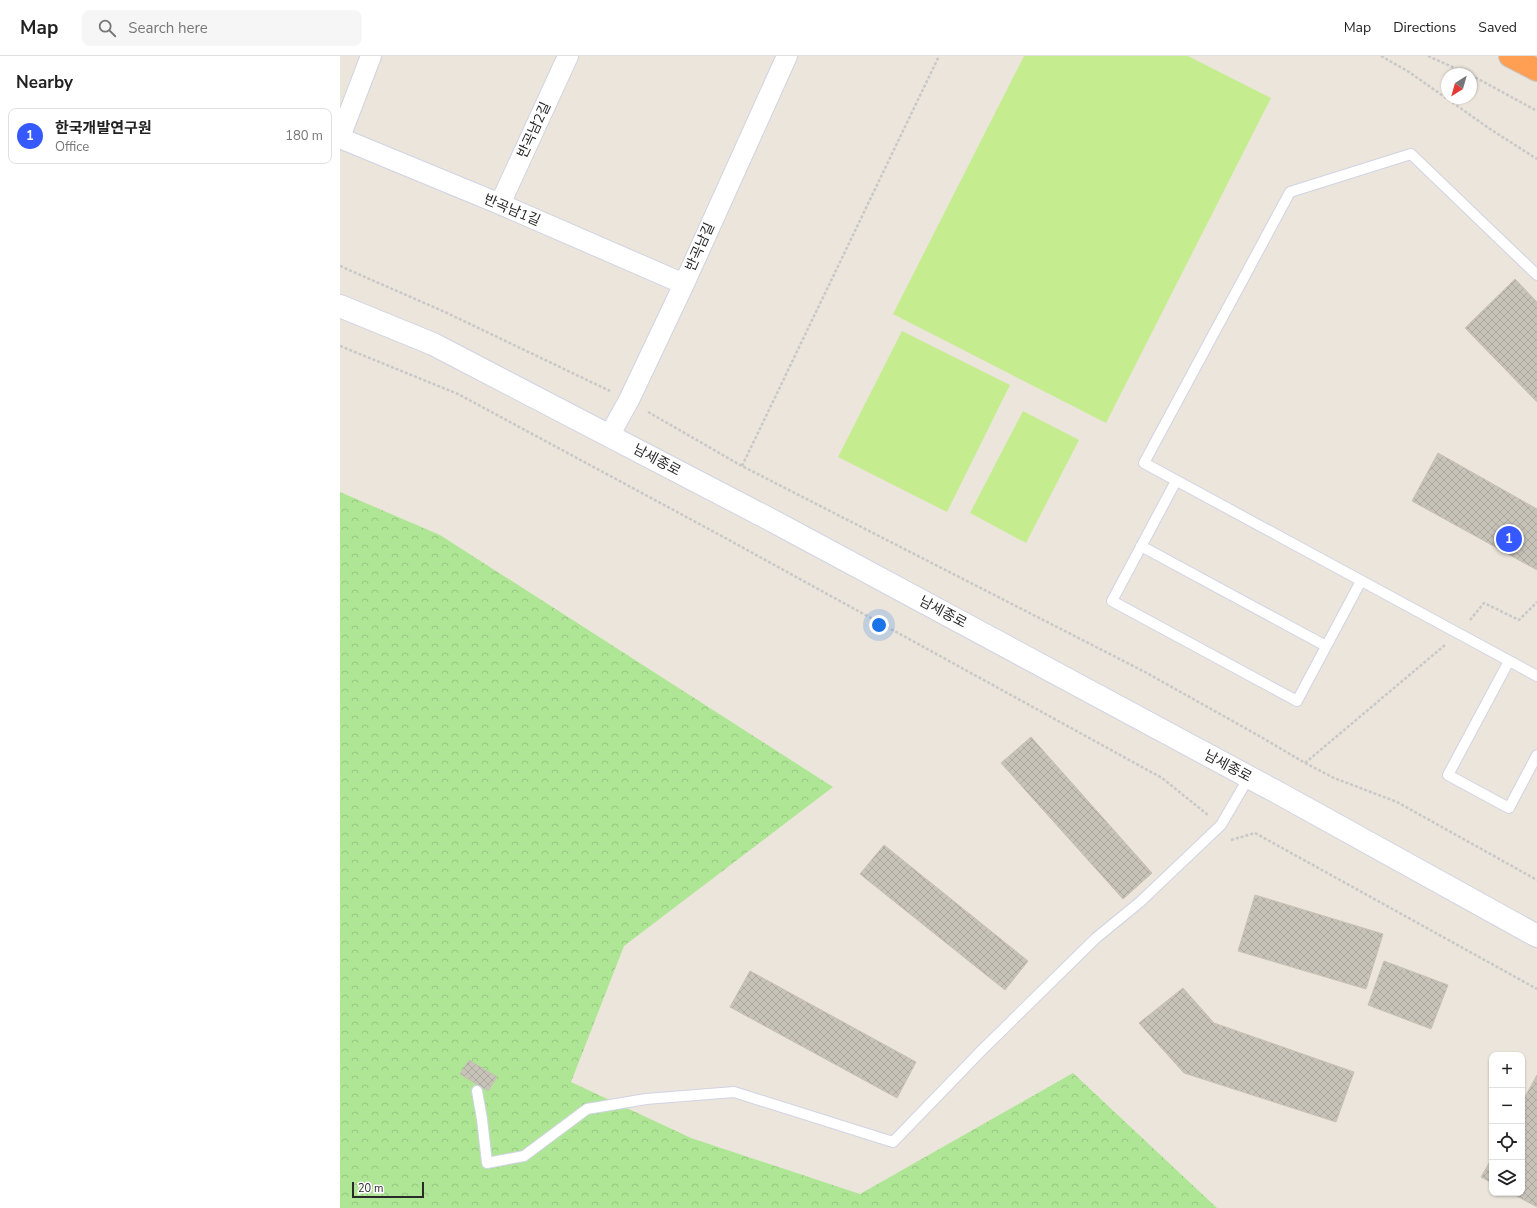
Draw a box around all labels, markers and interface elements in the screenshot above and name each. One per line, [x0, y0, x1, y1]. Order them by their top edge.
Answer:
search box [82, 10, 362, 46]
text: Map [20, 15, 58, 41]
icon: search [96, 17, 118, 39]
text: Search here [128, 18, 208, 38]
text: Map [1344, 18, 1371, 37]
text: Directions [1393, 18, 1456, 37]
text: Saved [1478, 18, 1517, 37]
north arrow [1441, 68, 1477, 104]
text: Nearby [16, 71, 73, 94]
street label: 반곡남2길 [513, 99, 555, 161]
text: 한국개발연구원 [55, 118, 152, 138]
text: 1 [26, 127, 34, 145]
text: 180 m [285, 127, 323, 145]
text: Office [55, 138, 89, 156]
street label: 반곡남1길 [481, 190, 543, 230]
street label: 반곡남길 [681, 220, 719, 274]
street label: 남세종로 [630, 440, 684, 481]
pin: 1 [1496, 524, 1522, 554]
street label: 남세종로 [916, 592, 970, 633]
your location [869, 615, 889, 635]
street label: 남세종로 [1201, 746, 1255, 787]
map controls [1489, 1052, 1525, 1196]
button: + [1489, 1052, 1525, 1088]
button: − [1489, 1088, 1525, 1124]
button: locate [1489, 1124, 1525, 1160]
button: layers [1489, 1160, 1525, 1196]
scale bar [352, 1180, 424, 1199]
text: 20 m [358, 1181, 383, 1196]

